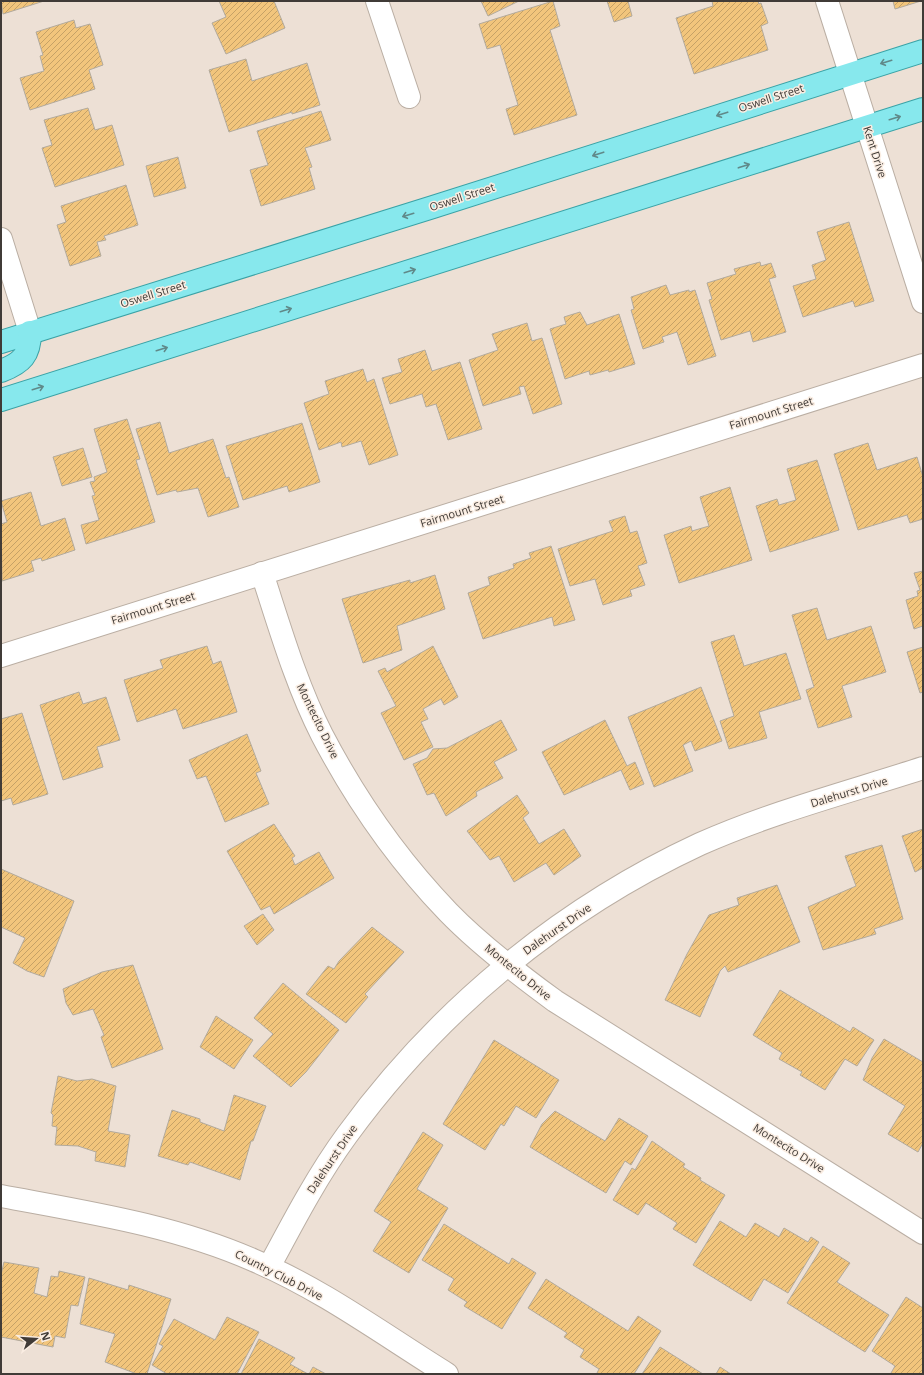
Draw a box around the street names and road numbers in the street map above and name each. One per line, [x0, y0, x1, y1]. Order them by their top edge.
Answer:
street label: Oswell Street [736, 80, 805, 115]
street label: Kent Drive [860, 124, 891, 180]
street label: Oswell Street [427, 179, 496, 214]
street label: Oswell Street [118, 276, 187, 311]
street label: Fairmount Street [727, 393, 815, 432]
street label: Fairmount Street [418, 491, 506, 530]
street label: Fairmount Street [109, 588, 197, 627]
street label: Montecito Drive [294, 681, 343, 761]
street label: Dalehurst Drive [808, 773, 889, 810]
street label: Dalehurst Drive [520, 900, 594, 958]
street label: Montecito Drive [482, 940, 555, 1003]
street label: Montecito Drive [751, 1120, 828, 1176]
street label: Dalehurst Drive [303, 1121, 360, 1196]
street label: Country Club Drive [233, 1246, 326, 1303]

